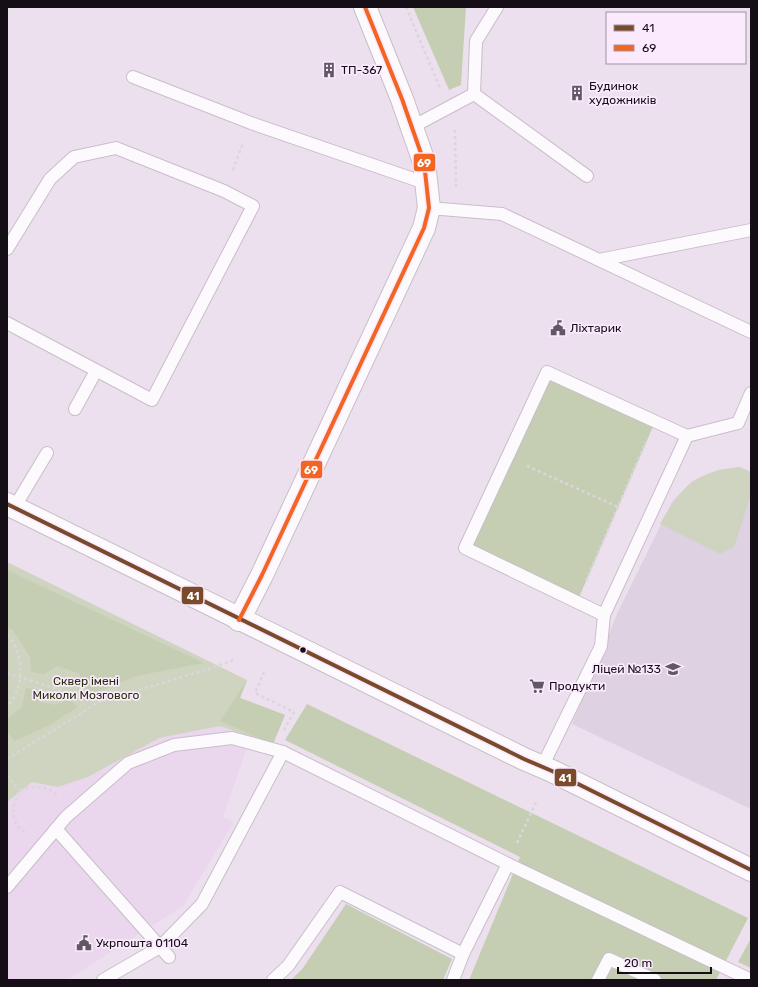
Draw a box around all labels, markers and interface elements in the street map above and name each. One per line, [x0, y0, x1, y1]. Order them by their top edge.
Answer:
legend [606, 12, 746, 64]
text: 41 [642, 21, 654, 35]
text: 69 [642, 41, 656, 55]
building icon: ТП-367 [320, 61, 338, 79]
place label: ТП-367 [341, 63, 382, 77]
place label: Будинок художників [589, 79, 657, 107]
building icon: Будинок художників [568, 84, 586, 102]
line badge: 69 [413, 153, 436, 172]
text: 69 [417, 157, 431, 170]
public building icon: Ліхтарик [549, 319, 567, 337]
place label: Ліхтарик [570, 321, 622, 335]
line badge: 69 [300, 460, 323, 479]
text: 69 [304, 464, 318, 477]
line badge: 41 [181, 586, 204, 605]
text: 41 [187, 590, 199, 603]
unlabelled marker [298, 645, 308, 655]
school or university icon: Ліцей №133 [664, 660, 682, 678]
place label: Ліцей №133 [592, 662, 661, 676]
park label: Сквер імені Миколи Мозгового [33, 674, 140, 702]
supermarket icon: Продукти [528, 677, 546, 695]
place label: Продукти [549, 679, 605, 693]
line badge: 41 [554, 768, 577, 787]
text: 41 [559, 772, 571, 785]
public building icon: Укрпошта 01104 [75, 934, 93, 952]
place label: Укрпошта 01104 [96, 936, 189, 950]
scale bar [618, 949, 711, 975]
text: 20 m [624, 956, 652, 970]

